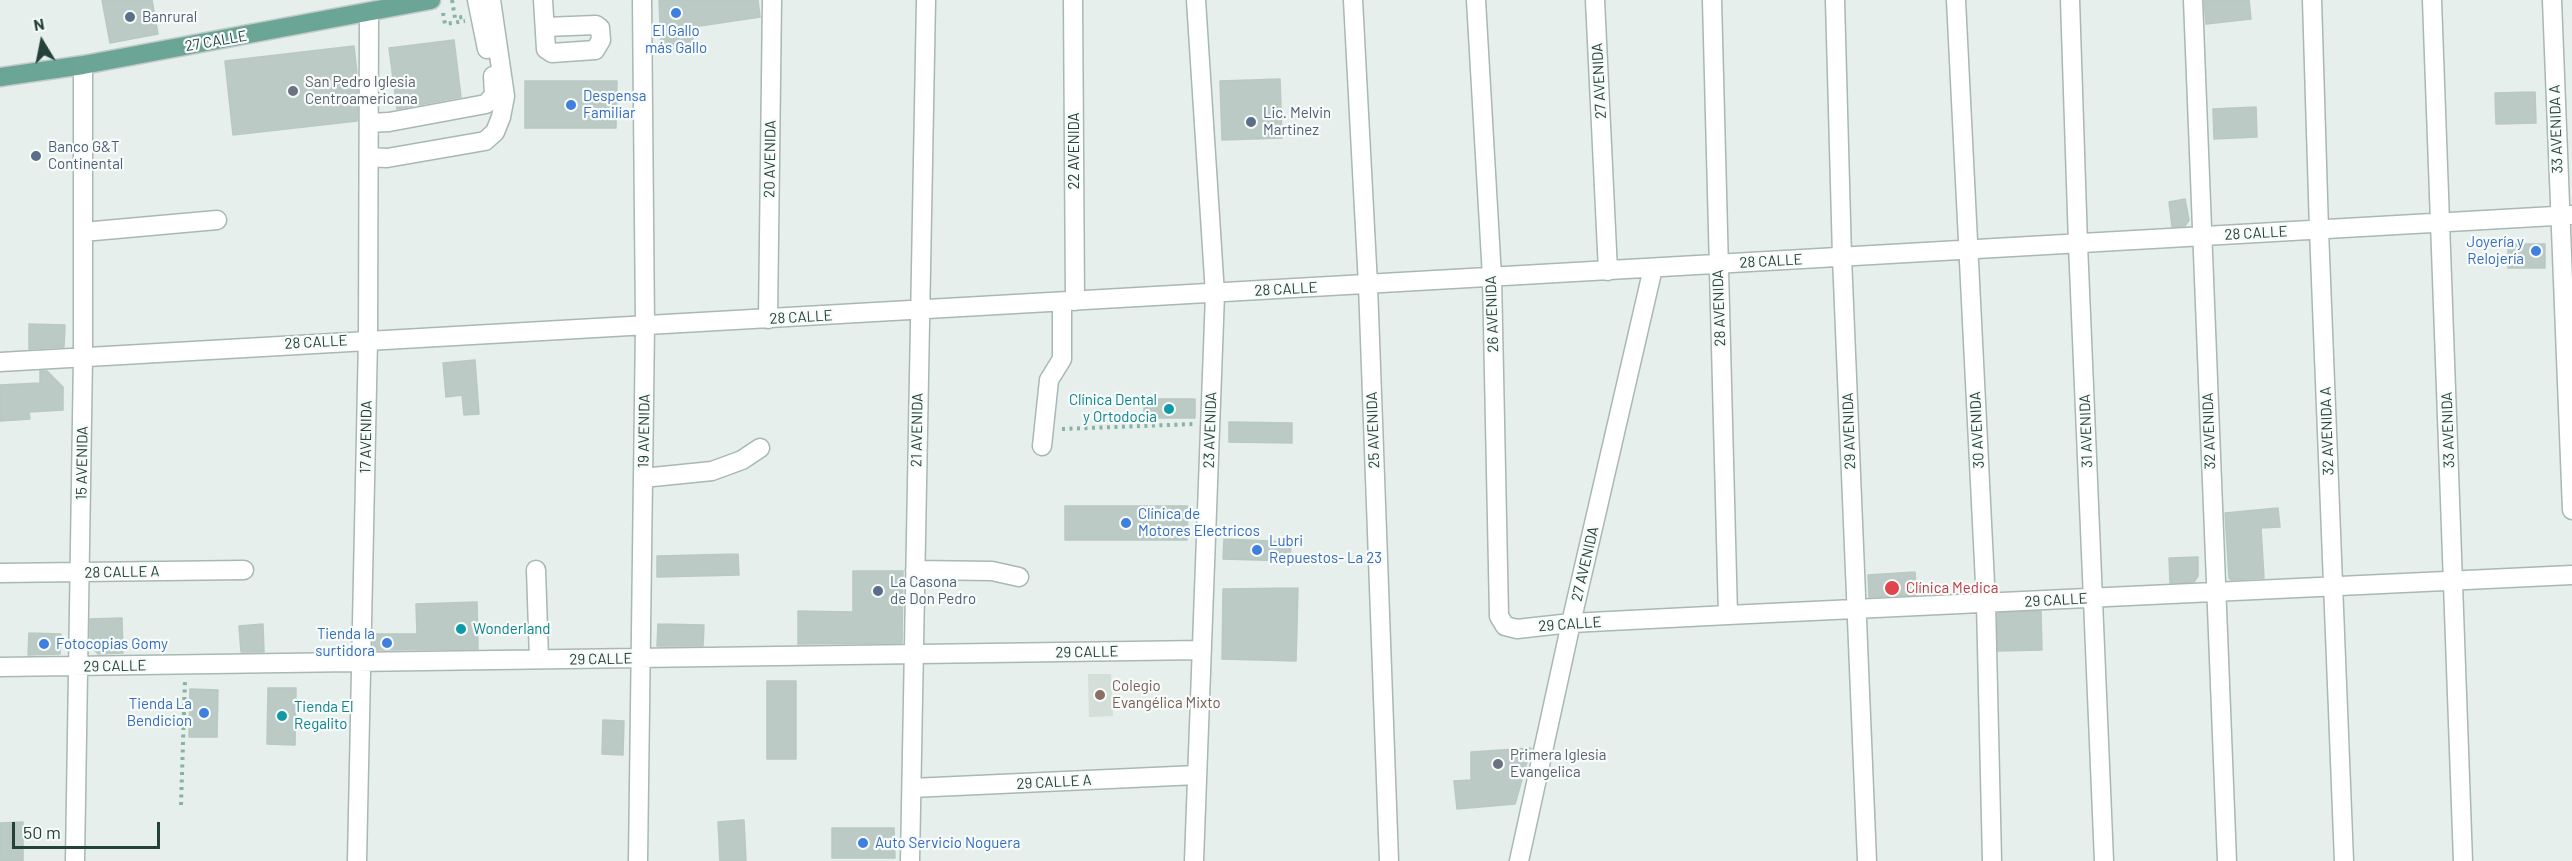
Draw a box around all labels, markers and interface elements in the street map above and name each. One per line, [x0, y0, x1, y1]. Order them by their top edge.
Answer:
marker: El Gallo más Gallo [669, 6, 683, 20]
place label: Banrural [142, 8, 197, 26]
marker: Banrural [123, 10, 137, 24]
north arrow [12, 12, 72, 72]
text: N [32, 14, 46, 34]
place label: El Gallo más Gallo [645, 22, 707, 57]
street label: 27 CALLE [184, 27, 248, 55]
street label: 27 AVENIDA [1588, 42, 1610, 120]
place label: San Pedro Iglesia Centroamericana [305, 73, 418, 108]
marker: San Pedro Iglesia Centroamericana [286, 84, 300, 98]
street label: 33 AVENIDA A [2545, 84, 2567, 174]
place label: Despensa Familiar [583, 87, 646, 122]
marker: Despensa Familiar [564, 98, 578, 112]
place label: Lic. Melvin Martinez [1263, 104, 1331, 139]
street label: 22 AVENIDA [1065, 112, 1083, 190]
marker: Lic. Melvin Martinez [1244, 115, 1258, 129]
street label: 20 AVENIDA [760, 120, 780, 198]
place label: Banco G&T Continental [48, 138, 123, 173]
marker: Banco G&T Continental [29, 149, 43, 163]
street label: 28 CALLE [2224, 222, 2288, 244]
place label: Joyería y Relojería [2467, 233, 2524, 268]
marker: Joyería y Relojería [2529, 244, 2543, 258]
street label: 28 CALLE [1739, 250, 1803, 272]
street label: 28 AVENIDA [1709, 269, 1729, 347]
street label: 26 AVENIDA [1482, 275, 1502, 353]
street label: 28 CALLE [1254, 278, 1318, 300]
street label: 28 CALLE [769, 306, 833, 328]
street label: 28 CALLE [284, 331, 348, 353]
street label: 32 AVENIDA A [2316, 386, 2338, 476]
place label: Clínica Dental y Ortodocia [1069, 391, 1157, 426]
street label: 23 AVENIDA [1200, 391, 1220, 469]
street label: 25 AVENIDA [1363, 391, 1383, 469]
street label: 30 AVENIDA [1966, 391, 1988, 469]
street label: 33 AVENIDA [2438, 391, 2458, 469]
street label: 29 AVENIDA [1839, 392, 1859, 470]
street label: 32 AVENIDA [2199, 392, 2219, 470]
street label: 21 AVENIDA [907, 393, 927, 467]
street label: 19 AVENIDA [634, 394, 654, 468]
street label: 31 AVENIDA [2076, 394, 2096, 468]
street label: 17 AVENIDA [356, 400, 376, 474]
marker: Clínica Dental y Ortodocia [1162, 402, 1176, 416]
street label: 15 AVENIDA [72, 426, 92, 500]
place label: Clínica de Motores Electricos [1138, 505, 1260, 540]
marker: Clínica de Motores Electricos [1119, 516, 1133, 530]
street label: 27 AVENIDA [1568, 525, 1602, 603]
place label: Lubri Repuestos- La 23 [1269, 532, 1382, 567]
marker: Lubri Repuestos- La 23 [1250, 543, 1264, 557]
street label: 28 CALLE A [84, 562, 160, 582]
place label: La Casona de Don Pedro [890, 573, 976, 608]
marker: Clínica Medica [1883, 579, 1901, 597]
place label: Clínica Medica [1906, 579, 1998, 597]
marker: La Casona de Don Pedro [871, 584, 885, 598]
street label: 29 CALLE [2024, 589, 2088, 611]
street label: 29 CALLE [1538, 613, 1602, 635]
place label: Wonderland [473, 620, 551, 638]
marker: Wonderland [454, 622, 468, 636]
place label: Tienda la surtidora [315, 625, 375, 660]
place label: Fotocopias Gomy [56, 635, 168, 653]
marker: Tienda la surtidora [380, 636, 394, 650]
marker: Fotocopias Gomy [37, 637, 51, 651]
street label: 29 CALLE [1055, 642, 1119, 662]
street label: 29 CALLE [569, 649, 633, 669]
street label: 29 CALLE [83, 656, 147, 676]
place label: Colegio Evangélica Mixto [1112, 677, 1221, 712]
marker: Colegio Evangélica Mixto [1093, 688, 1107, 702]
place label: Tienda La Bendicion [127, 695, 192, 730]
place label: Tienda El Regalito [294, 698, 354, 733]
marker: Tienda La Bendicion [197, 706, 211, 720]
marker: Tienda El Regalito [275, 709, 289, 723]
place label: Primera Iglesia Evangelica [1510, 746, 1606, 781]
marker: Primera Iglesia Evangelica [1491, 757, 1505, 771]
street label: 29 CALLE A [1016, 771, 1092, 793]
scale bar [15, 810, 164, 848]
text: 50 m [23, 821, 61, 843]
place label: Auto Servicio Noguera [875, 834, 1020, 852]
marker: Auto Servicio Noguera [856, 836, 870, 850]

